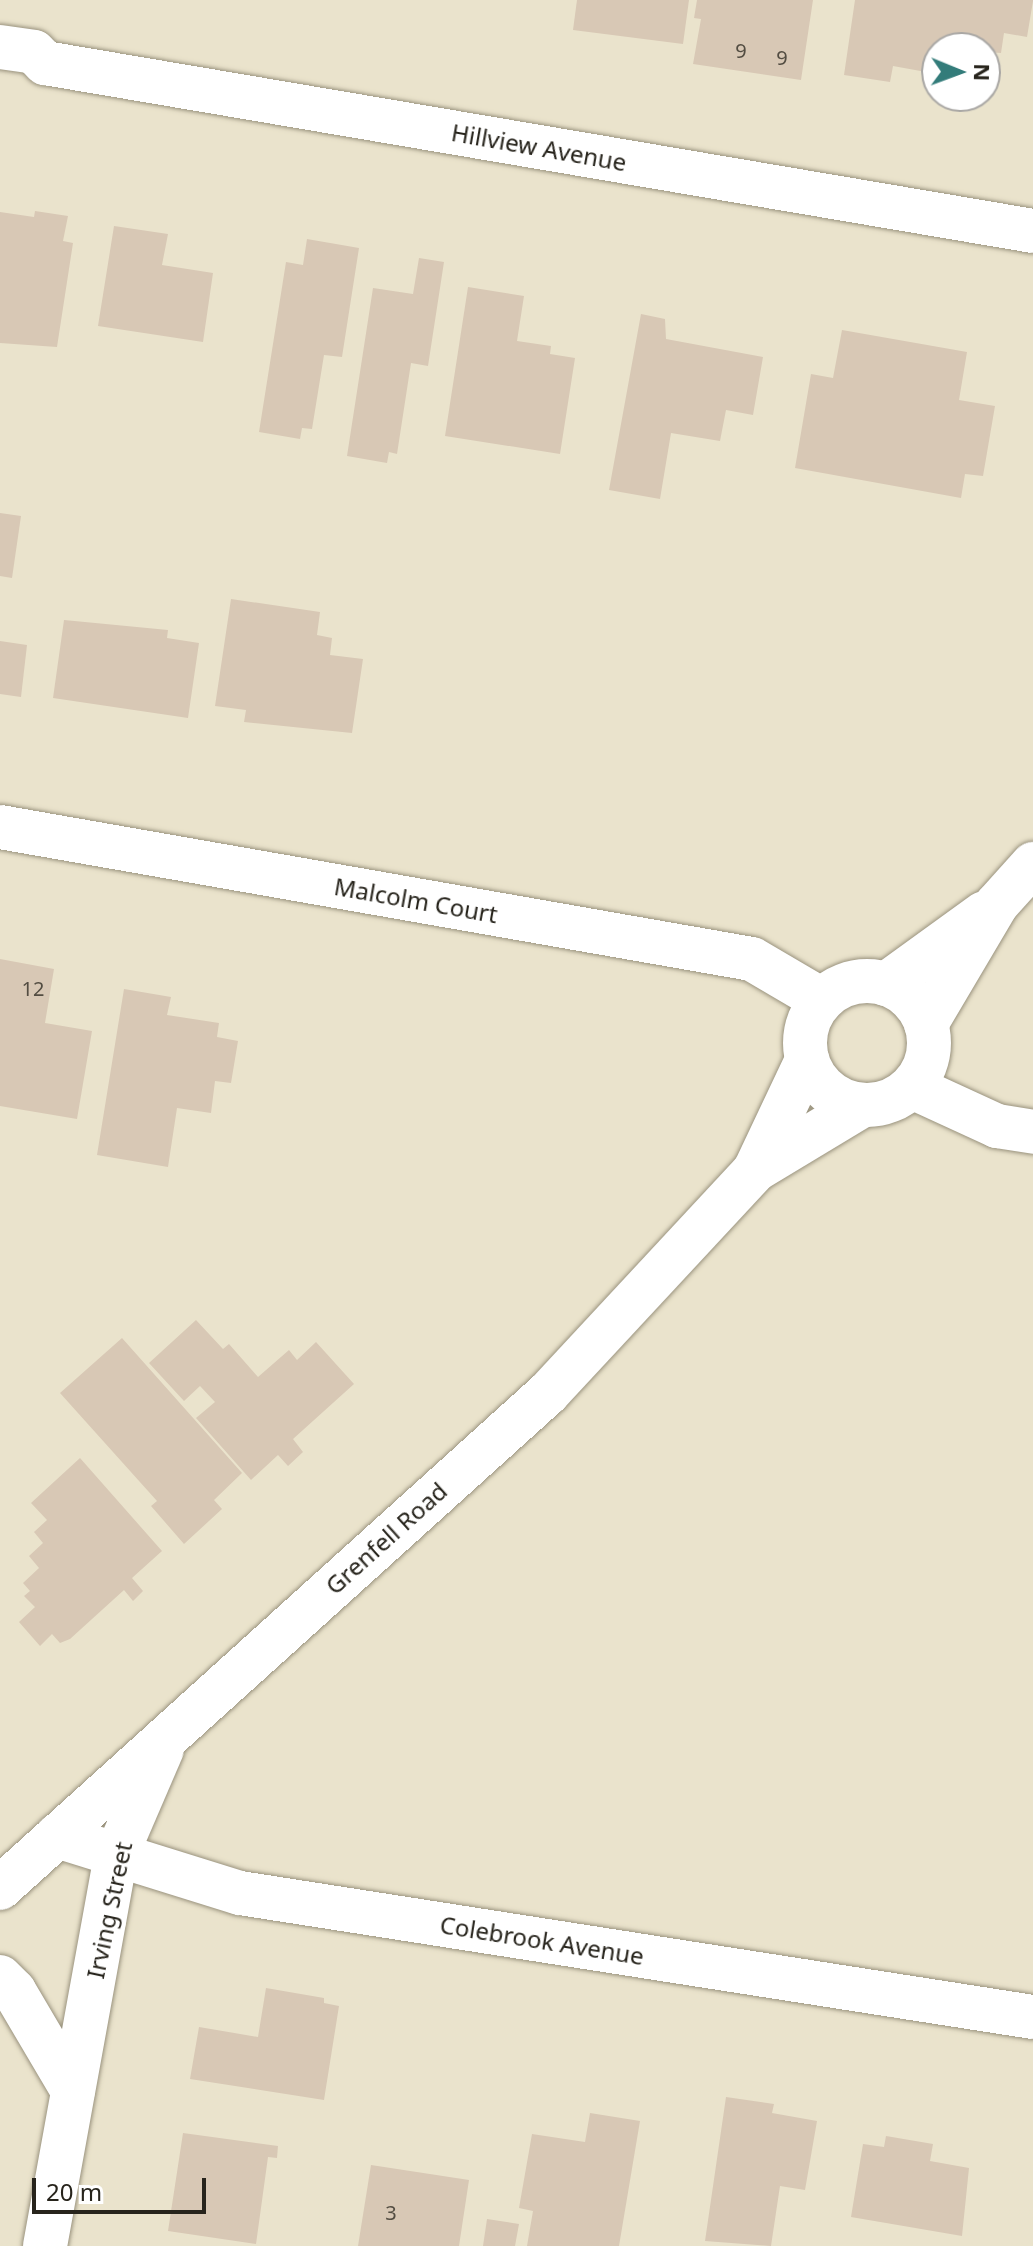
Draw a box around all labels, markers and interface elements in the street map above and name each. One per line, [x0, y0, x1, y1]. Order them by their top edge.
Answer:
north arrow [921, 32, 1001, 112]
house number: 9 [735, 38, 747, 62]
house number: 9 [776, 45, 788, 69]
text: N [968, 63, 998, 82]
street label: Hillview Avenue [449, 117, 629, 177]
street label: Malcolm Court [332, 871, 500, 929]
house number: 12 [22, 976, 44, 1000]
street label: Grenfell Road [319, 1476, 453, 1600]
street label: Irving Street [80, 1839, 138, 1981]
street label: Colebrook Avenue [438, 1910, 646, 1970]
scale bar [36, 2162, 210, 2212]
text: 20 m [46, 2175, 102, 2208]
house number: 3 [385, 2200, 397, 2224]

